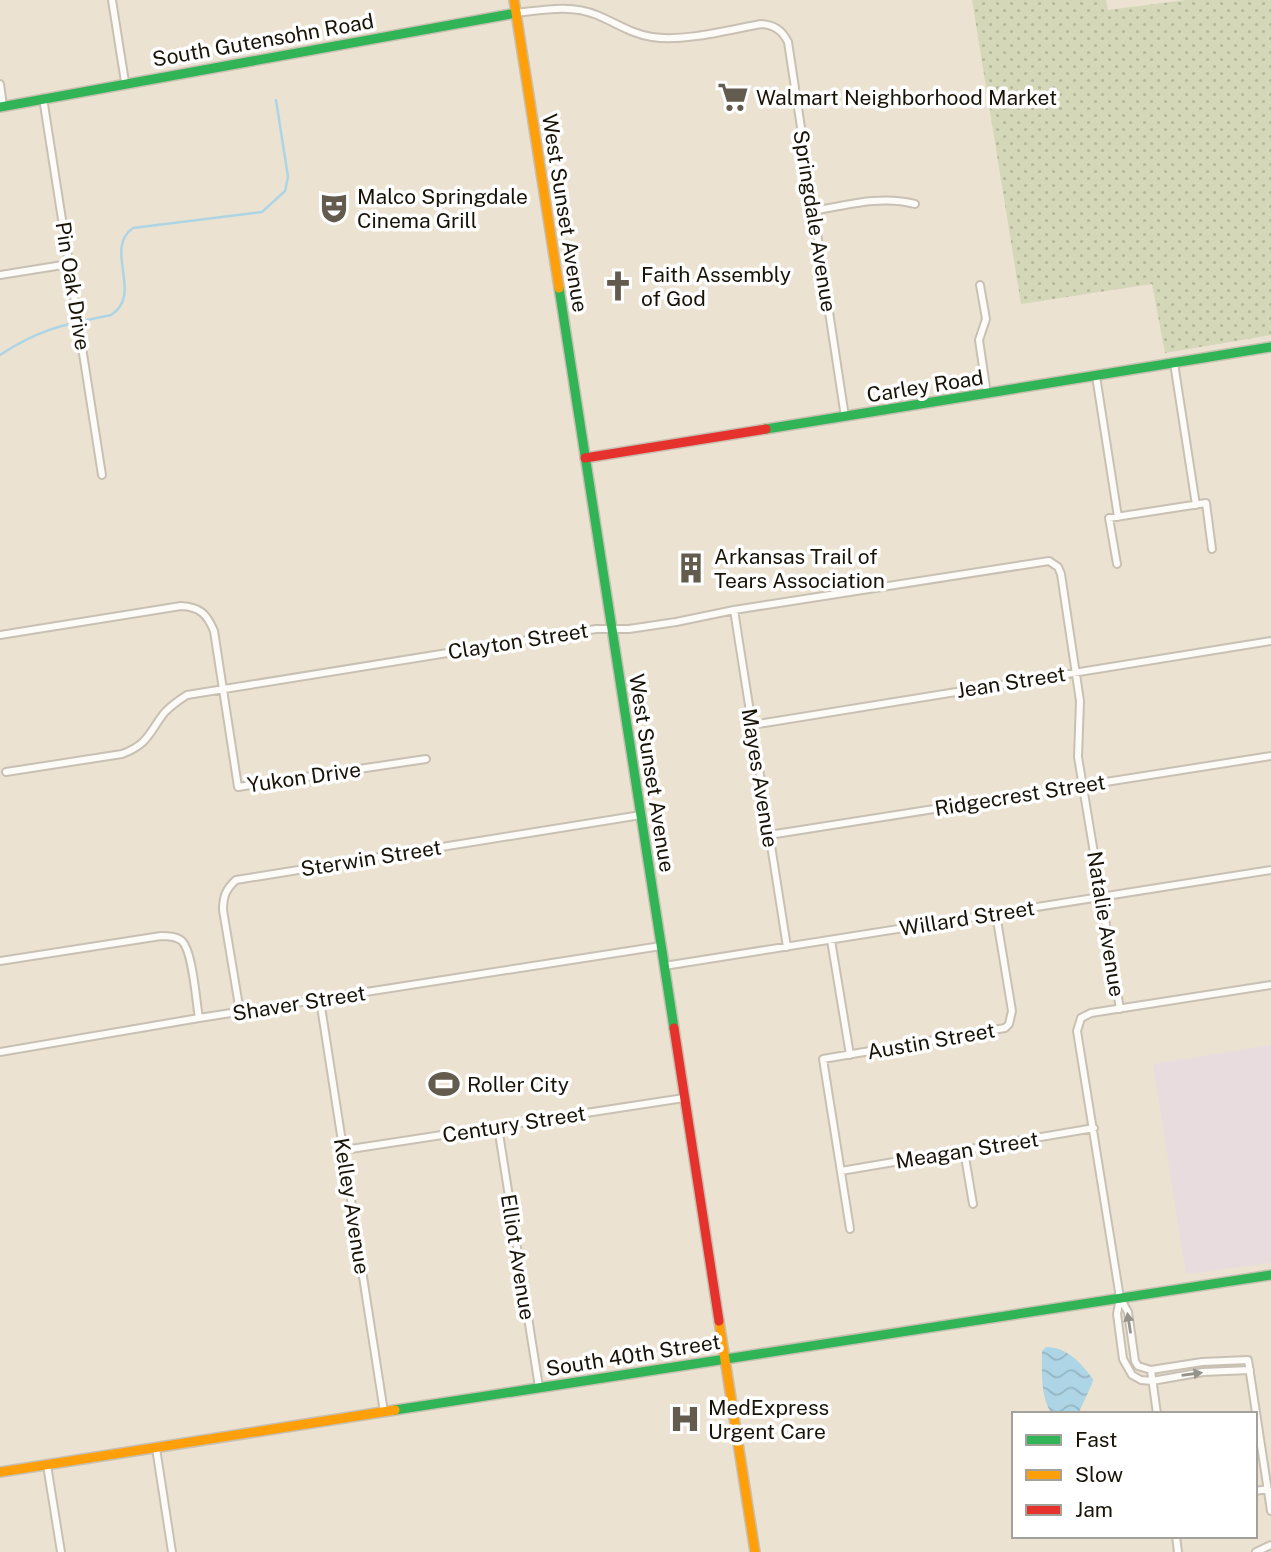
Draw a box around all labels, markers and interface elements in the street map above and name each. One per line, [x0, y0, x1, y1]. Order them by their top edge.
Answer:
street label: South Gutensohn Road [150, 8, 376, 72]
supermarket icon: Walmart Neighborhood Market [716, 80, 750, 114]
place label: Walmart Neighborhood Market [756, 85, 1057, 110]
street label: West Sunset Avenue [537, 112, 593, 314]
street label: Springdale Avenue [788, 128, 842, 314]
place label: Malco Springdale Cinema Grill [357, 184, 528, 233]
theatre icon: Malco Springdale Cinema Grill [317, 191, 351, 225]
street label: Pin Oak Drive [50, 220, 96, 352]
place label: Faith Assembly of God [641, 262, 791, 311]
church icon: Faith Assembly of God [601, 269, 635, 303]
street label: Carley Road [865, 364, 985, 408]
place label: Arkansas Trail of Tears Association [714, 544, 885, 593]
building icon: Arkansas Trail of Tears Association [674, 551, 708, 585]
street label: Clayton Street [446, 618, 590, 664]
street label: Jean Street [955, 661, 1067, 703]
street label: West Sunset Avenue [624, 672, 680, 874]
street label: Mayes Avenue [737, 707, 783, 849]
street label: Yukon Drive [245, 757, 363, 797]
street label: Ridgecrest Street [933, 769, 1107, 821]
street label: Sterwin Street [299, 835, 443, 881]
street label: Natalie Avenue [1082, 849, 1130, 999]
street label: Willard Street [898, 895, 1036, 941]
street label: Shaver Street [231, 980, 367, 1026]
street label: Austin Street [865, 1017, 997, 1065]
sports icon: Roller City [427, 1067, 461, 1101]
place label: Roller City [467, 1072, 569, 1097]
street label: Century Street [441, 1100, 587, 1148]
street label: Meagan Street [894, 1126, 1040, 1174]
street label: Kelley Avenue [329, 1136, 375, 1276]
street label: Elliot Avenue [496, 1192, 540, 1322]
one-way arrow [1123, 1312, 1134, 1334]
street label: South 40th Street [544, 1329, 722, 1381]
one-way arrow [1181, 1368, 1203, 1379]
place label: MedExpress Urgent Care [708, 1395, 829, 1444]
hospital icon: MedExpress Urgent Care [668, 1402, 702, 1436]
legend [1012, 1412, 1257, 1538]
text: Fast [1075, 1427, 1117, 1452]
text: Slow [1075, 1462, 1123, 1487]
text: Jam [1075, 1497, 1113, 1522]

